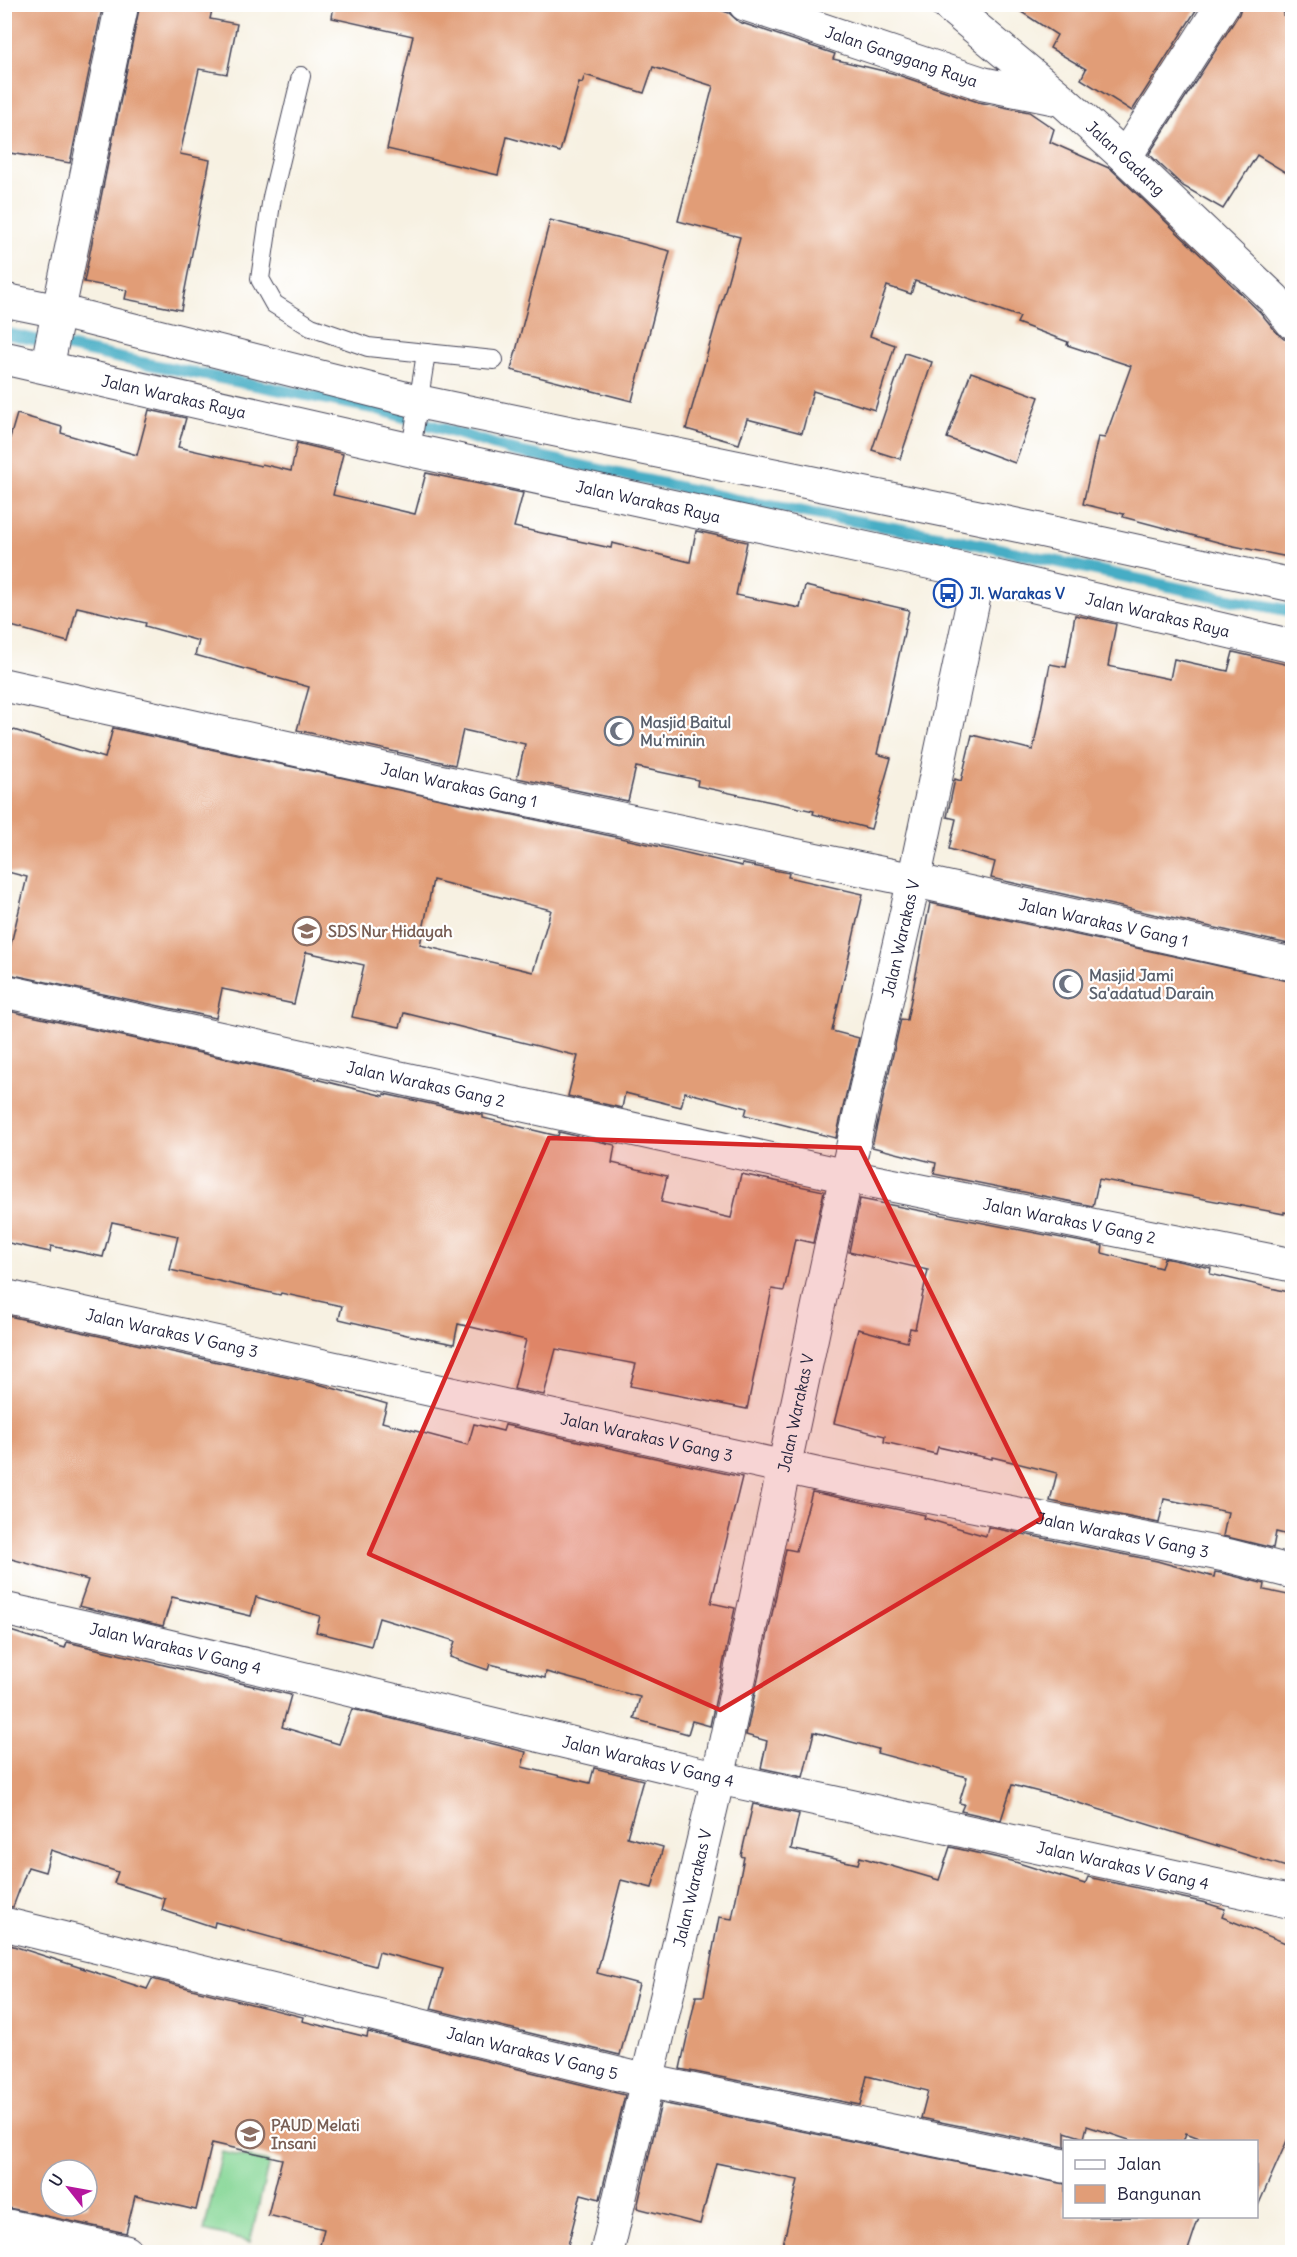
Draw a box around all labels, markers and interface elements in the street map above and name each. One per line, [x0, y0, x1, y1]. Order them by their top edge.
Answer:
street label: Jalan Ganggang Raya [823, 22, 980, 91]
street label: Jalan Gadang [1082, 117, 1169, 200]
street label: Jalan Warakas Raya [100, 370, 248, 422]
street label: Jalan Warakas Raya [574, 476, 722, 527]
bus stop icon: Jl. Warakas V [932, 577, 964, 609]
place label: Jl. Warakas V [969, 583, 1065, 603]
street label: Jalan Warakas Raya [1084, 588, 1232, 641]
place label: Masjid Baitul Mu'minin [640, 712, 731, 750]
mosque icon: Masjid Baitul Mu'minin [603, 715, 635, 747]
street label: Jalan Warakas Gang 1 [379, 759, 539, 811]
street label: Jalan Warakas V [877, 878, 924, 999]
street label: Jalan Warakas V Gang 1 [1017, 894, 1190, 951]
school or university icon: SDS Nur Hidayah [291, 915, 323, 947]
place label: SDS Nur Hidayah [328, 921, 453, 942]
place label: Masjid Jami Sa'adatud Darain [1089, 965, 1214, 1003]
mosque icon: Masjid Jami Sa'adatud Darain [1052, 968, 1084, 1000]
street label: Jalan Warakas Gang 2 [345, 1057, 507, 1111]
street label: Jalan Warakas V Gang 2 [982, 1194, 1158, 1248]
street label: Jalan Warakas V Gang 3 [84, 1304, 260, 1361]
street label: Jalan Warakas V [773, 1352, 818, 1474]
street label: Jalan Warakas V Gang 3 [559, 1408, 735, 1465]
street label: Jalan Warakas V Gang 3 [1035, 1508, 1211, 1562]
street label: Jalan Warakas V Gang 4 [88, 1618, 263, 1678]
street label: Jalan Warakas V Gang 4 [560, 1731, 736, 1791]
street label: Jalan Warakas V [669, 1827, 716, 1949]
street label: Jalan Warakas V Gang 4 [1035, 1837, 1211, 1894]
street label: Jalan Warakas V Gang 5 [445, 2022, 620, 2084]
place label: PAUD Melati Insani [271, 2115, 360, 2153]
school or university icon: PAUD Melati Insani [234, 2118, 266, 2150]
legend [1063, 2140, 1258, 2218]
text: Jalan [1117, 2152, 1161, 2175]
north arrow [39, 2158, 99, 2218]
text: U [45, 2170, 68, 2190]
text: Bangunan [1117, 2182, 1201, 2205]

